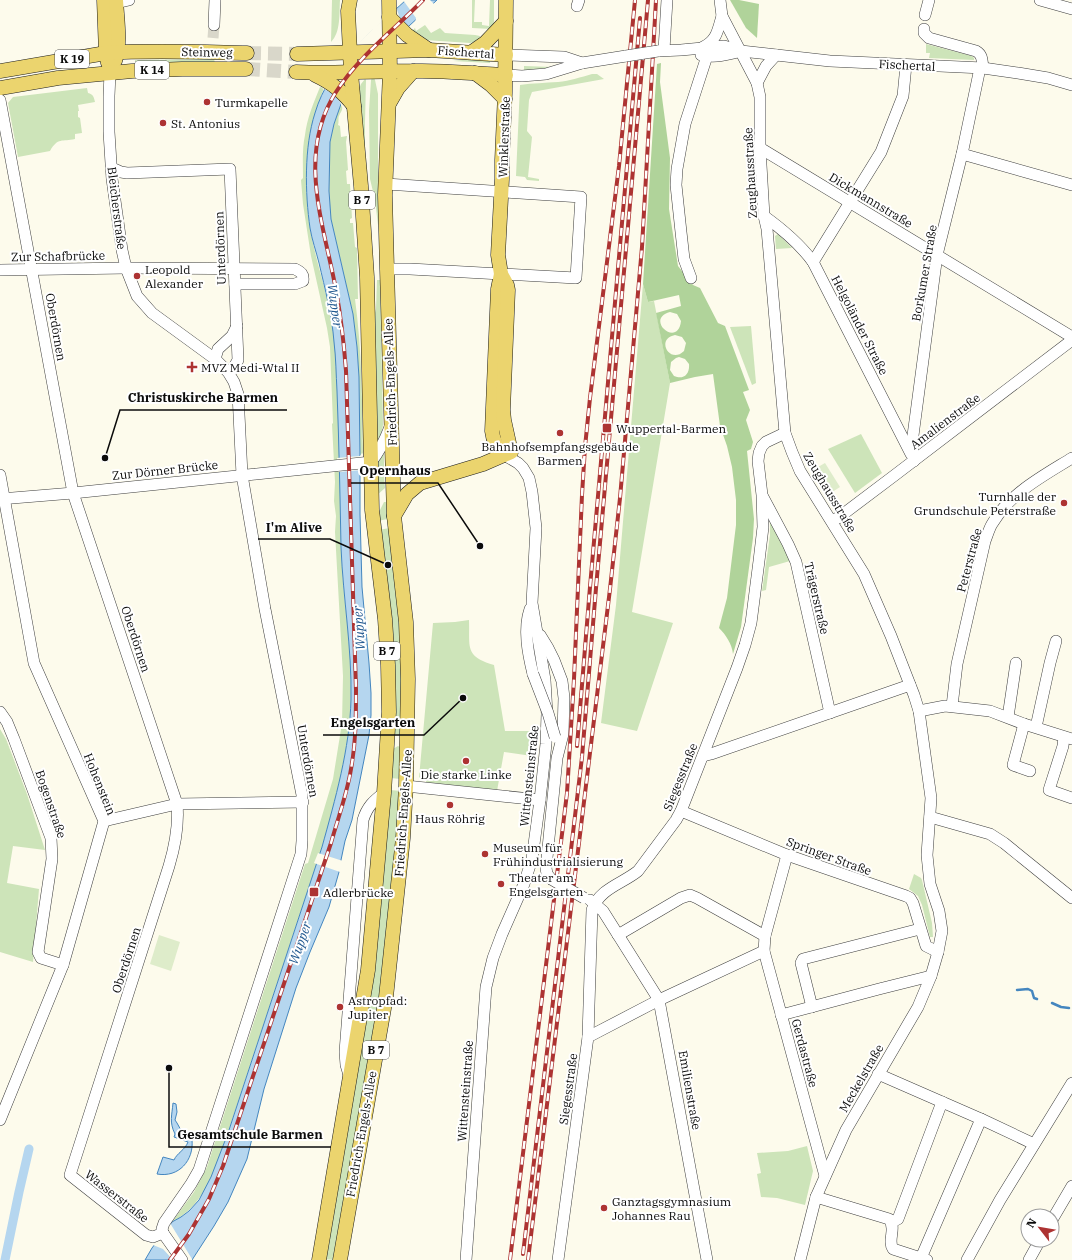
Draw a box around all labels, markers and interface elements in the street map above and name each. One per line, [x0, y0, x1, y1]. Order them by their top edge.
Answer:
street label: Fischertal [437, 43, 495, 61]
street label: Steinweg [181, 44, 233, 60]
road number: K 19 [55, 50, 89, 68]
street label: Fischertal [878, 56, 936, 74]
road number: K 14 [135, 61, 169, 79]
place label: Turmkapelle [215, 95, 288, 110]
street label: Winklerstraße [495, 96, 513, 178]
marker: Turmkapelle [202, 97, 212, 107]
place label: St. Antonius [171, 116, 240, 131]
marker: St. Antonius [158, 118, 168, 128]
street label: Zeughausstraße [740, 127, 760, 219]
street label: Bleicherstraße [104, 166, 130, 250]
street label: Dickmannstraße [827, 169, 915, 231]
road number: B 7 [349, 191, 375, 209]
street label: Unterdörnen [211, 211, 229, 285]
street label: Borkumer Straße [908, 224, 940, 322]
street label: Zur Schafbrücke [11, 248, 105, 264]
place label: Leopold Alexander [145, 262, 204, 291]
marker: Leopold Alexander [132, 271, 142, 281]
street label: Helgoländer Straße [828, 273, 892, 377]
water label: Wupper [324, 283, 347, 329]
street label: Oberdörnen [43, 292, 69, 362]
street label: Friedrich-Engels-Allee [380, 318, 400, 446]
place label: MVZ Medi-Wtal II [201, 360, 299, 375]
marker: MVZ Medi-Wtal II [186, 361, 198, 373]
callout: Christuskirche Barmen [120, 385, 287, 410]
text: Christuskirche Barmen [128, 389, 279, 406]
street label: Amalienstraße [907, 390, 983, 452]
place label: Wuppertal-Barmen [616, 421, 727, 436]
marker: Wuppertal-Barmen [601, 422, 613, 434]
marker: Bahnhofsempfangsgebäude Barmen [555, 428, 565, 438]
place label: Bahnhofsempfangsgebäude Barmen [481, 439, 639, 468]
street label: Zeughausstraße [800, 449, 860, 535]
street label: Zur Dörner Brücke [111, 457, 219, 483]
callout: Opernhaus [351, 458, 438, 483]
text: Opernhaus [359, 462, 431, 479]
place label: Turnhalle der Grundschule Peterstraße [914, 489, 1057, 518]
marker: Turnhalle der Grundschule Peterstraße [1059, 498, 1069, 508]
callout: I'm Alive [258, 514, 330, 539]
text: I'm Alive [266, 519, 322, 536]
street label: Peterstraße [953, 526, 985, 594]
street label: Trägerstraße [801, 560, 833, 636]
street label: Oberdörnen [118, 604, 154, 674]
water label: Wupper [349, 605, 369, 651]
road number: B 7 [374, 642, 400, 660]
callout: Engelsgarten [323, 710, 424, 735]
text: Engelsgarten [331, 714, 416, 731]
street label: Unterdörnen [294, 723, 322, 799]
street label: Wittensteinstraße [516, 725, 542, 827]
street label: Siegesstraße [660, 741, 700, 813]
street label: Friedrich-Engels-Allee [391, 749, 415, 877]
street label: Hohenstein [81, 751, 119, 818]
marker: Die starke Linke [461, 756, 471, 766]
place label: Die starke Linke [420, 767, 512, 782]
street label: Bogenstraße [32, 768, 70, 840]
marker: Haus Röhrig [445, 800, 455, 810]
place label: Haus Röhrig [415, 811, 485, 826]
street label: Springer Straße [784, 834, 874, 878]
place label: Museum für Frühindustrialisierung [493, 840, 624, 869]
marker: Museum für Frühindustrialisierung [480, 849, 490, 859]
place label: Theater am Engelsgarten [509, 870, 584, 899]
marker: Theater am Engelsgarten [496, 879, 506, 889]
place label: Adlerbrücke [323, 885, 393, 900]
marker: Adlerbrücke [308, 886, 320, 898]
water label: Wupper [285, 919, 315, 967]
street label: Oberdörnen [108, 925, 144, 995]
place label: Astropfad: Jupiter [348, 993, 407, 1022]
marker: Astropfad: Jupiter [335, 1002, 345, 1012]
street label: Gerdastraße [789, 1017, 821, 1089]
street label: Wittensteinstraße [454, 1040, 476, 1142]
road number: B 7 [363, 1041, 389, 1059]
street label: Meckelstraße [836, 1041, 886, 1115]
street label: Emilienstraße [676, 1049, 704, 1131]
street label: Siegesstraße [556, 1052, 580, 1126]
street label: Friedrich-Engels-Allee [343, 1070, 379, 1198]
callout: Gesamtschule Barmen [169, 1122, 331, 1147]
text: Gesamtschule Barmen [177, 1126, 323, 1143]
street label: Wasserstraße [82, 1166, 152, 1226]
place label: Ganztagsgymnasium Johannes Rau [612, 1194, 732, 1223]
marker: Ganztagsgymnasium Johannes Rau [599, 1203, 609, 1213]
north arrow [1020, 1208, 1060, 1248]
text: N [1023, 1215, 1040, 1230]

